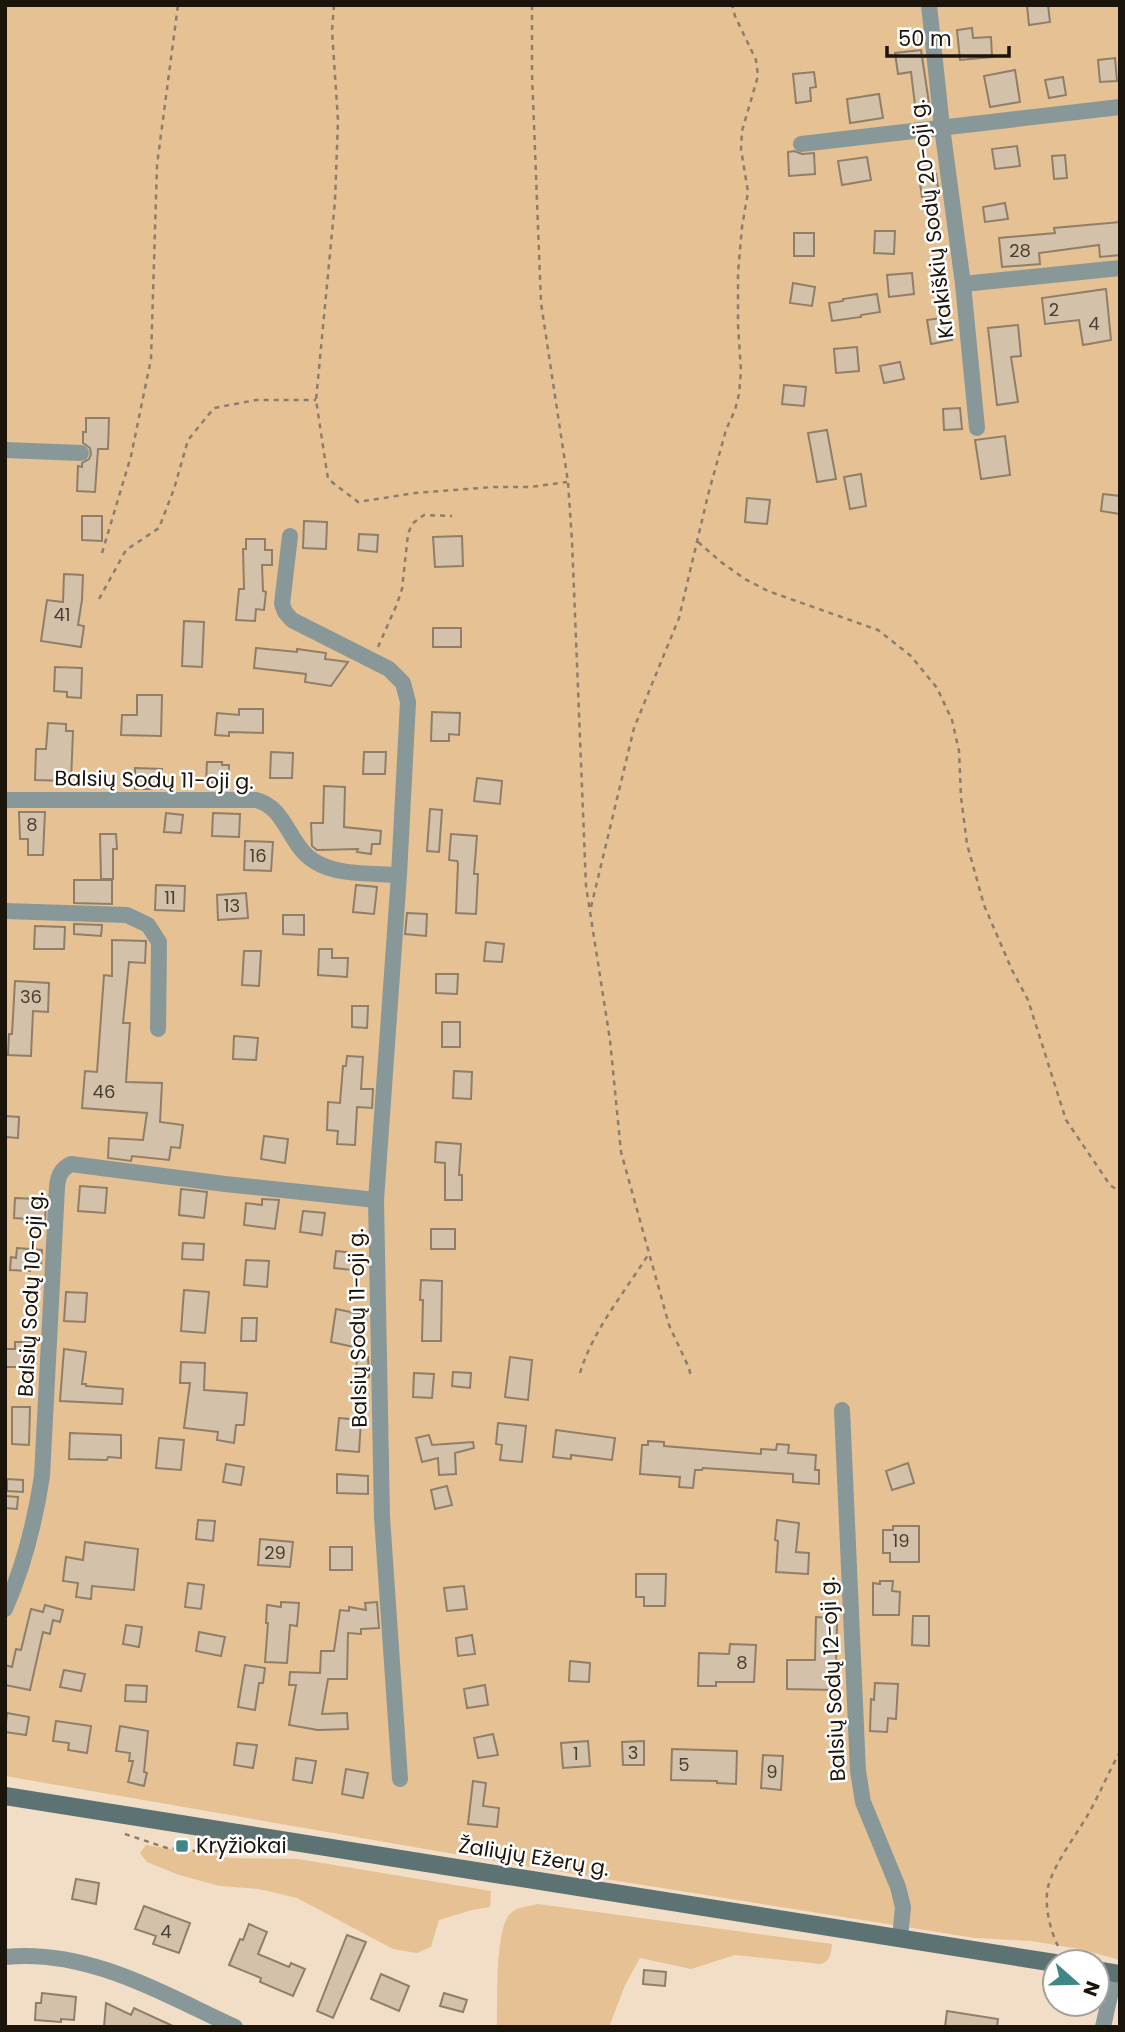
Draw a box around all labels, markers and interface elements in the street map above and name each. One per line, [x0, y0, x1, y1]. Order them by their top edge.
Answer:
scale bar [887, 14, 1010, 58]
text: 50 m [898, 24, 952, 53]
street label: Krakiškių Sodų 20-oji g. [902, 98, 961, 340]
house number: 28 [1009, 238, 1031, 263]
house number: 2 [1049, 297, 1059, 322]
house number: 4 [1088, 311, 1100, 336]
house number: 41 [53, 602, 71, 627]
street label: Balsių Sodų 11-oji g. [54, 763, 254, 796]
house number: 8 [26, 812, 38, 837]
house number: 16 [249, 843, 267, 868]
house number: 11 [164, 885, 176, 910]
house number: 13 [224, 893, 240, 918]
house number: 36 [20, 984, 42, 1009]
house number: 46 [93, 1079, 115, 1104]
street label: Balsių Sodų 10-oji g. [11, 1190, 50, 1398]
street label: Balsių Sodų 11-oji g. [341, 1228, 374, 1428]
house number: 19 [892, 1528, 910, 1553]
house number: 29 [264, 1540, 286, 1565]
street label: Balsių Sodų 12-oji g. [813, 1576, 852, 1782]
house number: 8 [736, 1650, 748, 1675]
house number: 3 [628, 1740, 638, 1765]
house number: 1 [573, 1741, 579, 1766]
house number: 5 [678, 1752, 690, 1777]
house number: 9 [766, 1759, 778, 1784]
street label: Žaliųjų Ežerų g. [457, 1830, 612, 1883]
place label: Kryžiokai [196, 1831, 287, 1860]
marker: Kryžiokai [174, 1838, 190, 1854]
house number: 4 [160, 1919, 172, 1944]
north arrow [1041, 1948, 1111, 2018]
text: N [1076, 1977, 1107, 2000]

